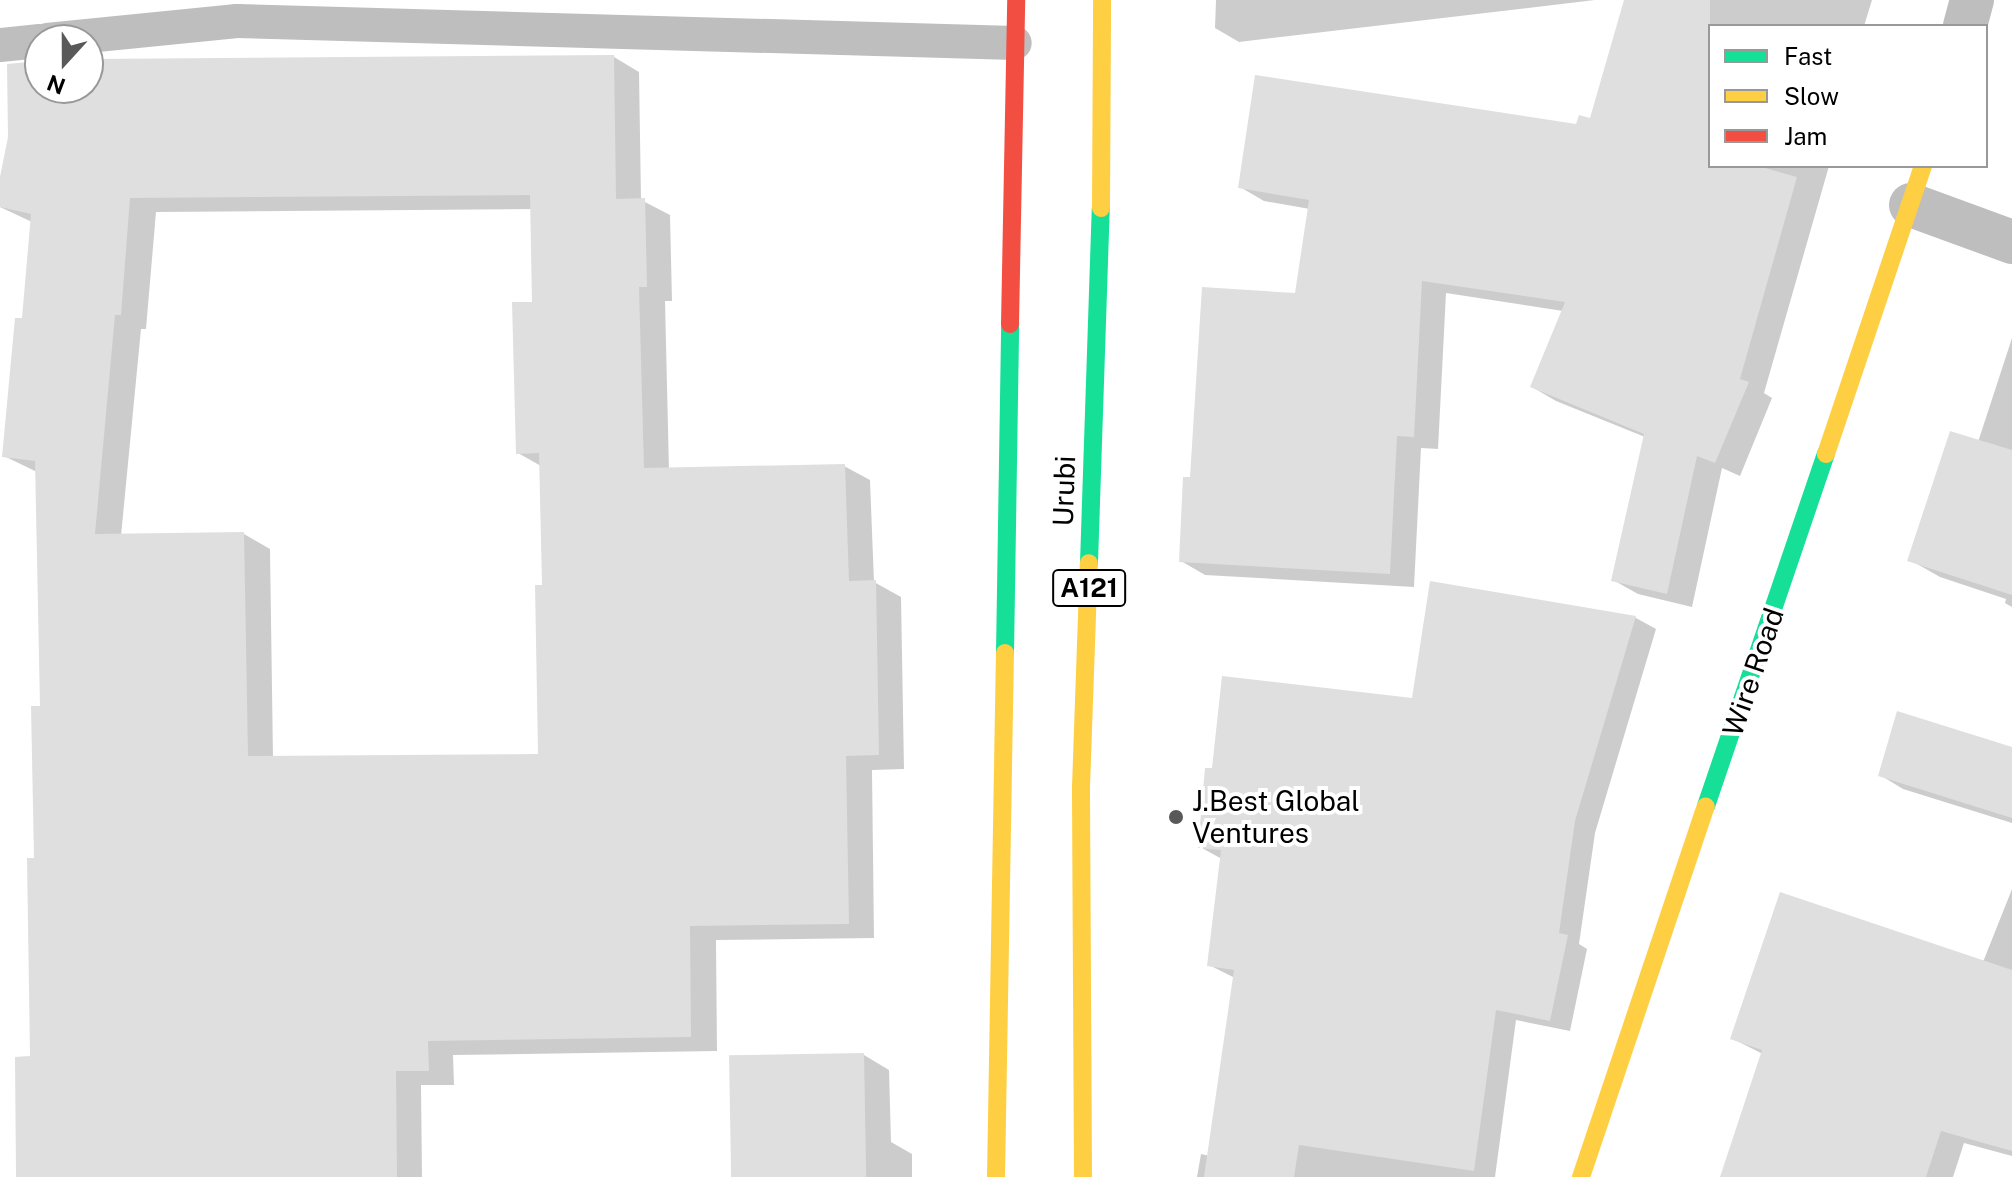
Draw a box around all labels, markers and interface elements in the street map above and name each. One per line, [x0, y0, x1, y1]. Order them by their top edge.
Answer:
north arrow [24, 24, 104, 104]
legend [1708, 24, 1988, 168]
text: Fast [1784, 42, 1832, 70]
text: N [43, 69, 69, 100]
text: Slow [1784, 82, 1839, 110]
text: Jam [1784, 122, 1827, 150]
street label: Urubi [1046, 455, 1082, 527]
road number: A121 [1051, 566, 1127, 610]
street label: Wire Road [1715, 603, 1791, 741]
place label: J.Best Global Ventures [1192, 784, 1360, 850]
marker: J.Best Global Ventures [1167, 808, 1185, 826]

